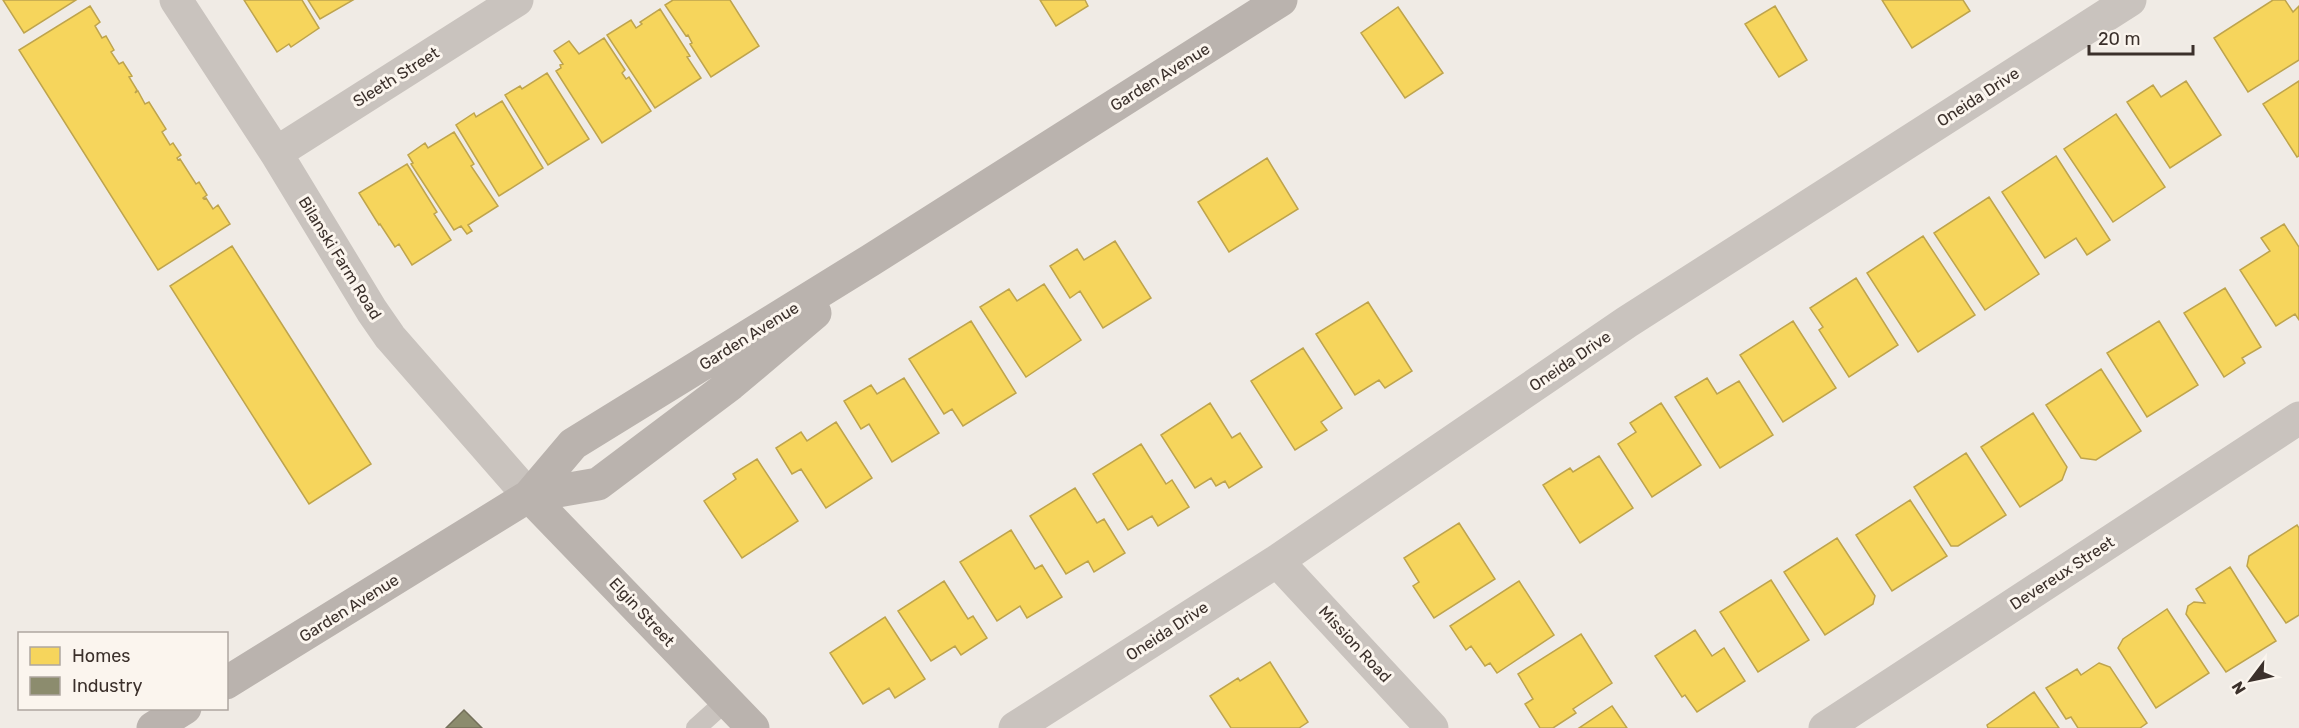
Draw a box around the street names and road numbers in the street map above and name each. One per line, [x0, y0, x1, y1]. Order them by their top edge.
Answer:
street label: Garden Avenue [1107, 39, 1213, 115]
street label: Sleeth Street [349, 43, 443, 111]
street label: Oneida Drive [1933, 63, 2023, 131]
street label: Bilanski Farm Road [295, 193, 385, 323]
street label: Garden Avenue [696, 298, 802, 374]
street label: Oneida Drive [1526, 327, 1614, 395]
street label: Devereux Street [2006, 532, 2118, 614]
street label: Garden Avenue [296, 570, 402, 646]
street label: Elgin Street [605, 574, 679, 650]
street label: Oneida Drive [1122, 597, 1212, 665]
street label: Mission Road [1315, 602, 1395, 686]

